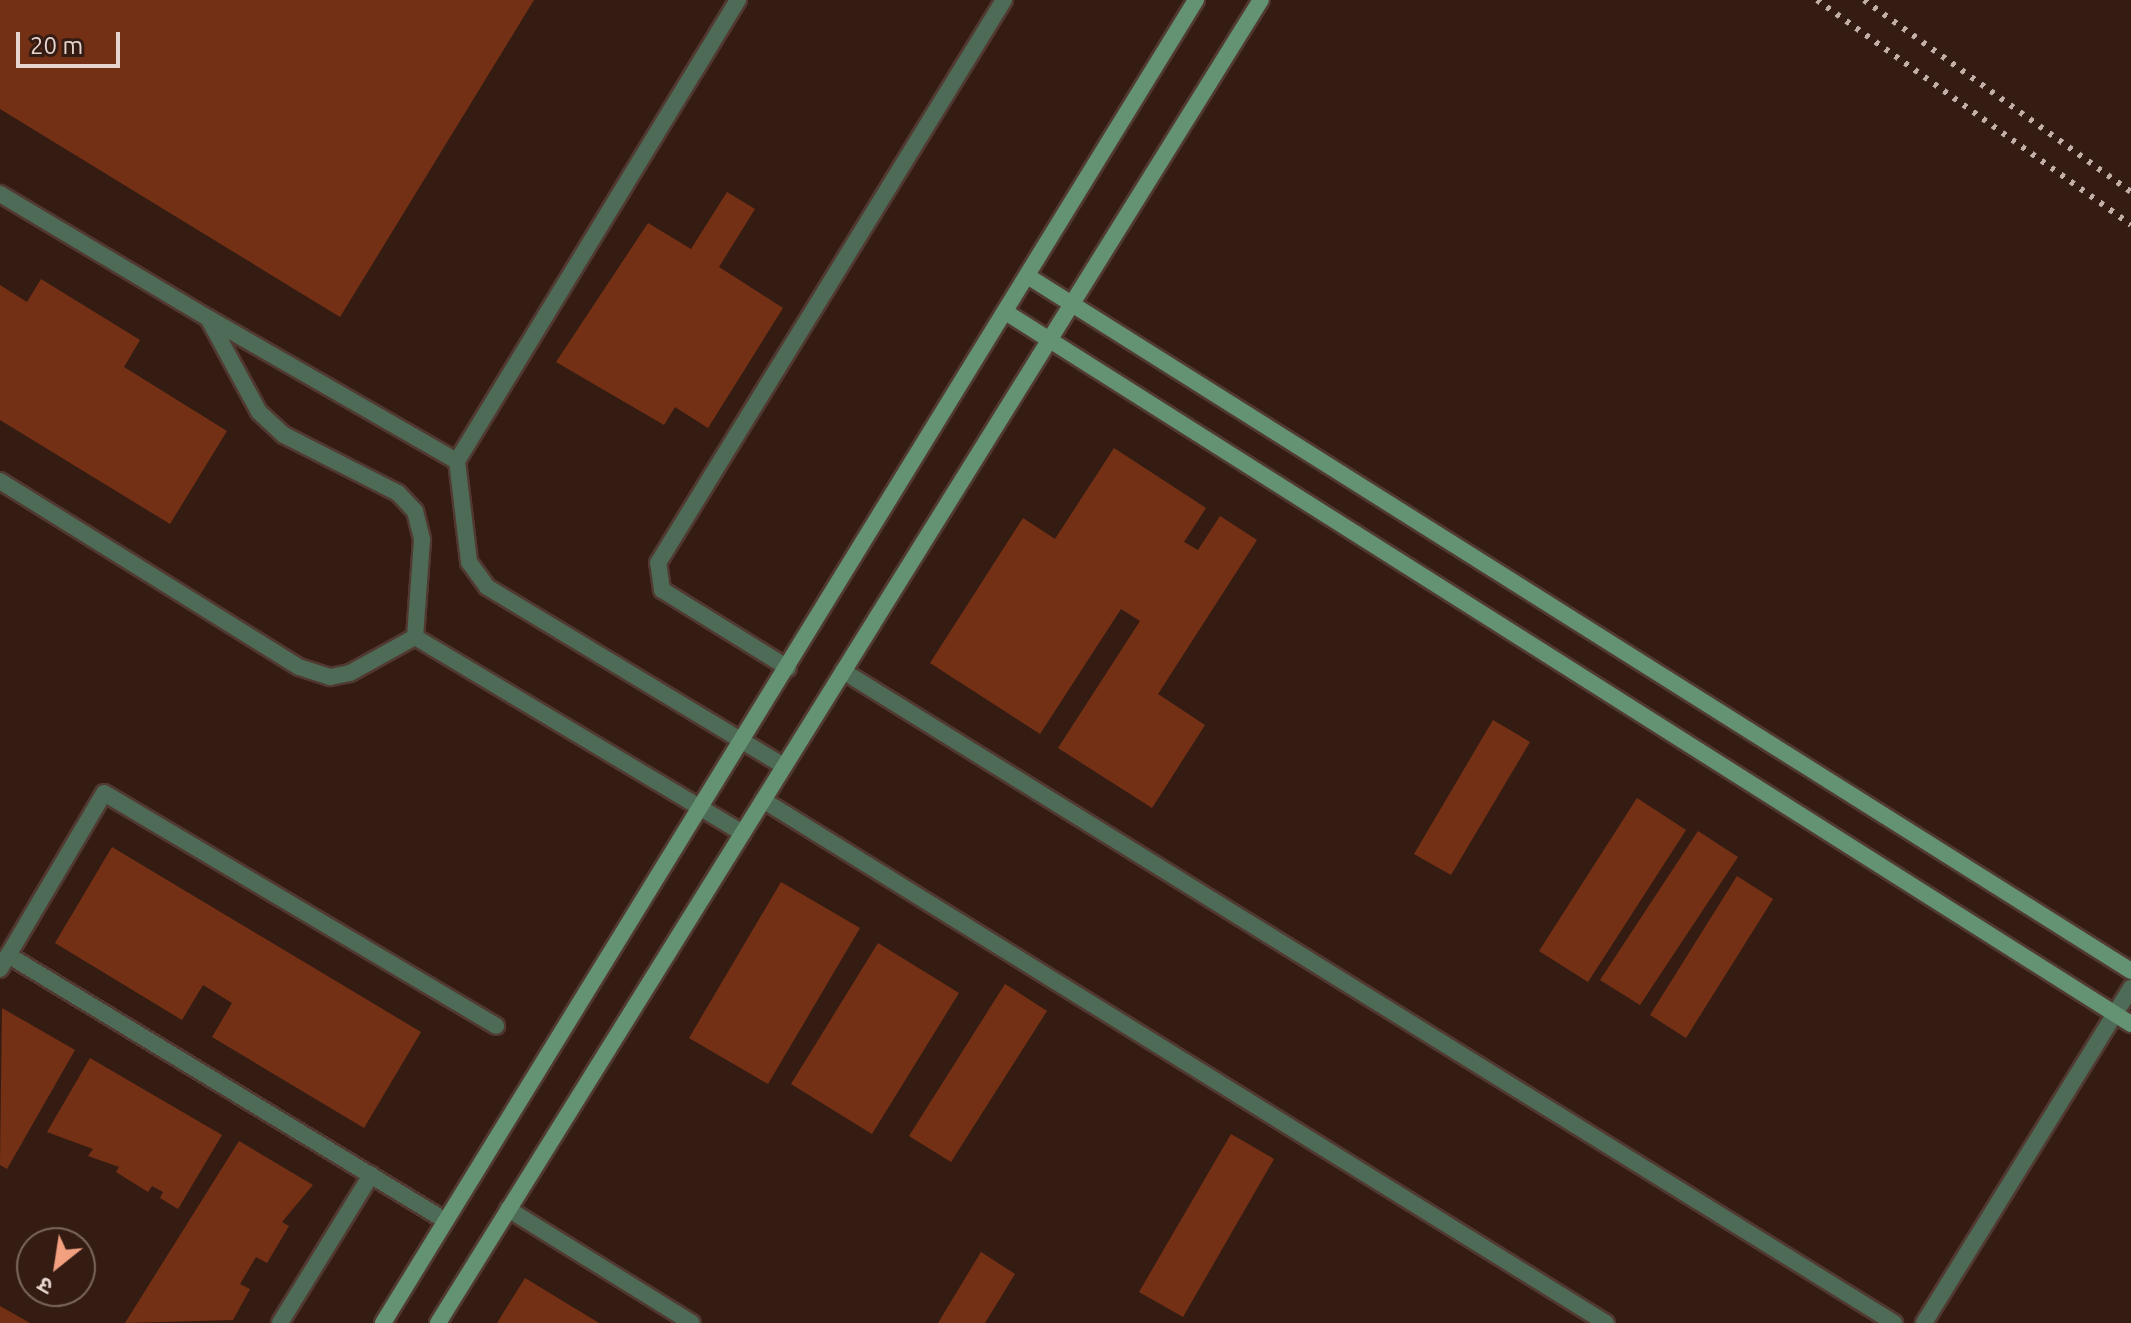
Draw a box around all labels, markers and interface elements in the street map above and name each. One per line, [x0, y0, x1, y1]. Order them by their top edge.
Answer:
scale bar [20, 16, 124, 66]
text: 20 m [30, 32, 83, 59]
north arrow [16, 1227, 96, 1307]
text: उ [33, 1272, 57, 1301]

